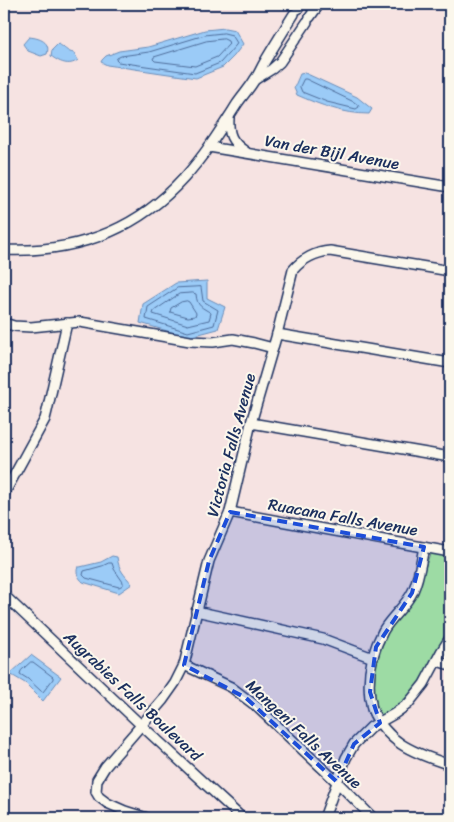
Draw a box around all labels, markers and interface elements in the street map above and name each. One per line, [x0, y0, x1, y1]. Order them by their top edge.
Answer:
street label: Van der Bijl Avenue [262, 126, 402, 178]
street label: Victoria Falls Avenue [198, 370, 264, 520]
street label: Ruacana Falls Avenue [266, 490, 420, 544]
street label: Augrabies Falls Boulevard [56, 623, 211, 770]
street label: Mangeni Falls Avenue [239, 672, 369, 796]

